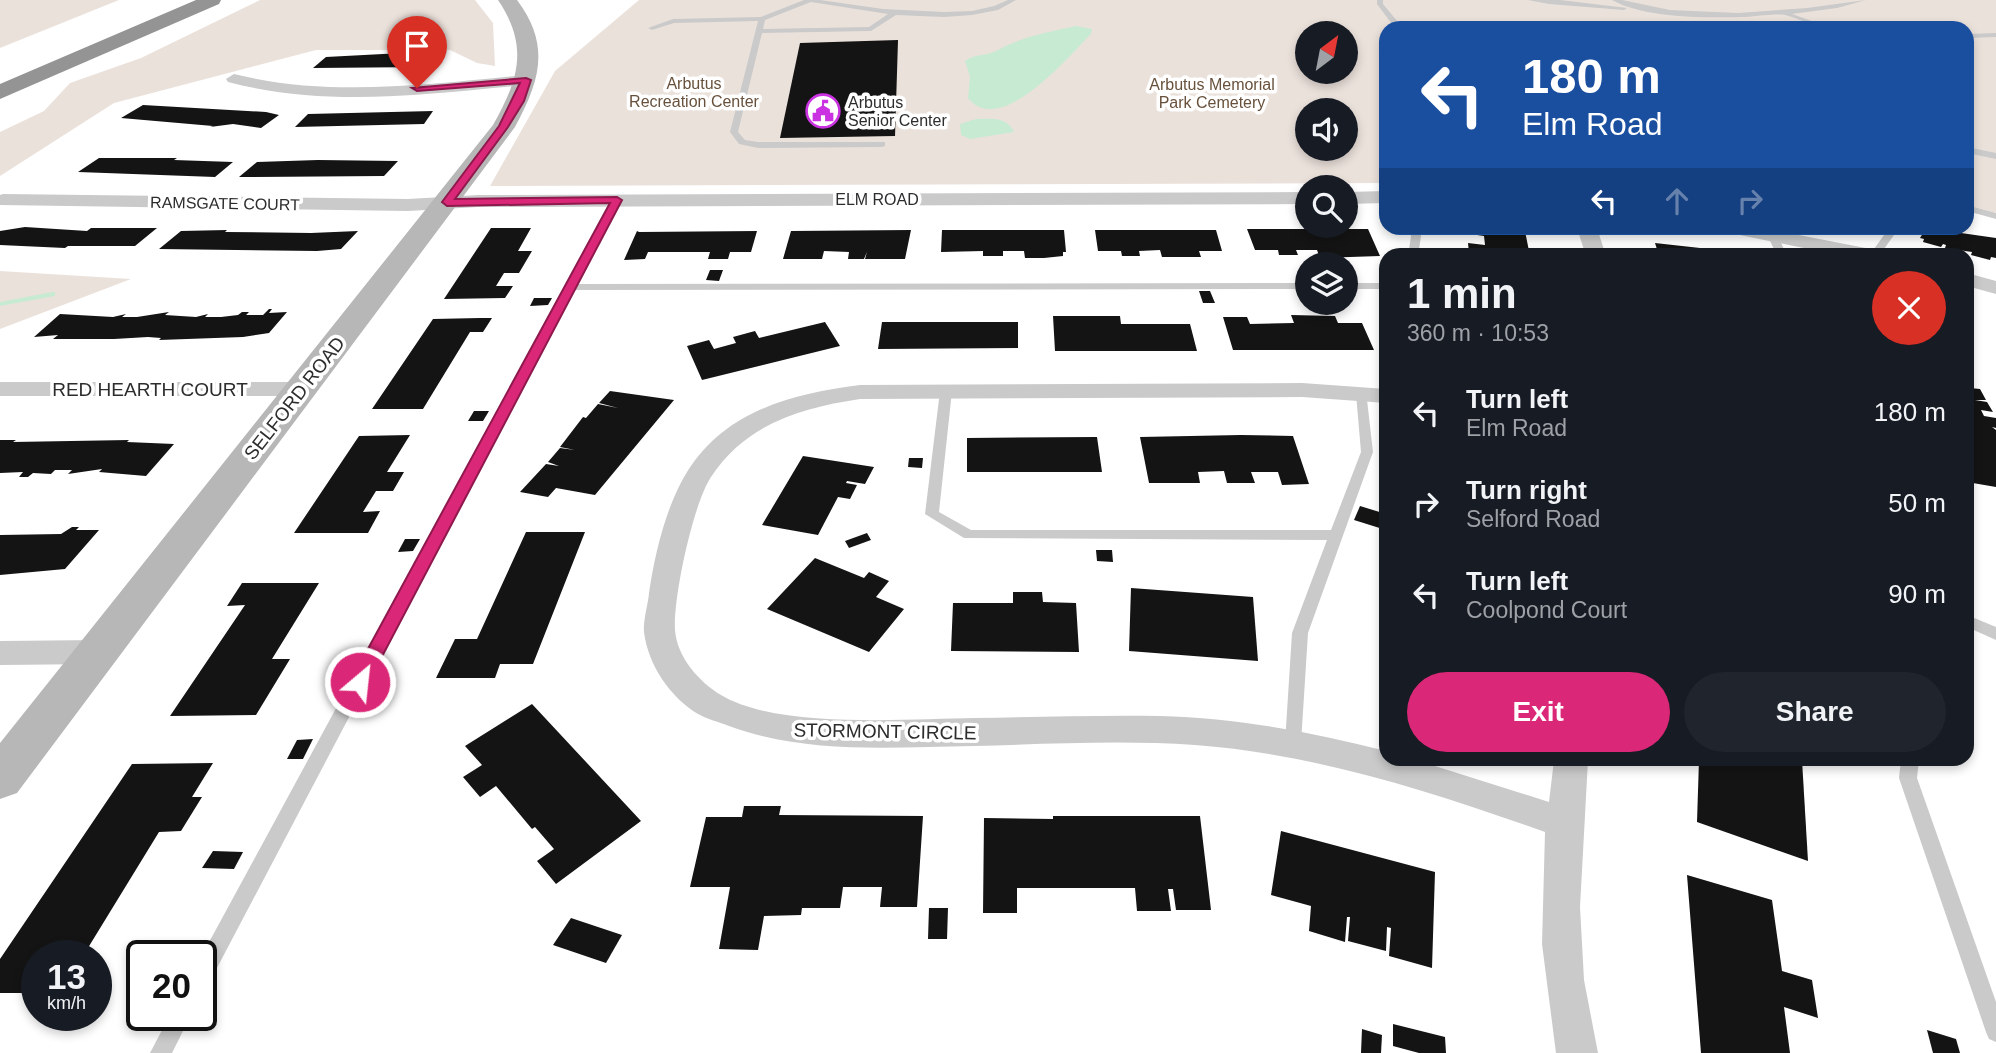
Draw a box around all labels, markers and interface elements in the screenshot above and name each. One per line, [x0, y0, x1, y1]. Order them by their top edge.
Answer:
pin [387, 16, 447, 88]
north arrow [1295, 21, 1358, 84]
map controls [1295, 21, 1358, 315]
icon: arrive [398, 27, 436, 65]
icon: left [1407, 49, 1498, 140]
text: 180 m [1522, 49, 1661, 103]
park label: Arbutus Recreation Center [629, 75, 760, 110]
park label: Arbutus Memorial Park Cemetery [1149, 76, 1275, 111]
public building icon: Arbutus Senior Center [804, 92, 842, 130]
place label: Arbutus Senior Center [848, 94, 947, 129]
button: sound [1295, 98, 1358, 161]
text: Elm Road [1522, 106, 1663, 142]
button: search [1295, 175, 1358, 238]
icon: left [1585, 182, 1623, 220]
icon: ahead [1658, 182, 1696, 220]
icon: right [1731, 182, 1769, 220]
street label: ELM ROAD [835, 191, 919, 208]
street label: RAMSGATE COURT [150, 194, 300, 213]
button: layers [1295, 252, 1358, 315]
text: 1 min [1407, 270, 1517, 317]
button: close [1872, 271, 1946, 345]
text: 360 m · 10:53 [1407, 320, 1549, 346]
street label: SELFORD ROAD [240, 333, 349, 464]
street label: RED HEARTH COURT [52, 379, 248, 400]
text: Turn left [1466, 384, 1568, 414]
icon: left [1407, 394, 1445, 432]
text: 180 m [1874, 397, 1946, 427]
text: Elm Road [1466, 415, 1567, 441]
text: Turn right [1466, 475, 1587, 505]
icon: right [1407, 485, 1445, 523]
text: 50 m [1888, 488, 1946, 518]
text: Selford Road [1466, 506, 1600, 532]
text: Turn left [1466, 566, 1568, 596]
icon: left [1407, 576, 1445, 614]
text: 90 m [1888, 579, 1946, 609]
text: Coolpond Court [1466, 597, 1627, 623]
position arrow [323, 645, 397, 719]
button: Exit [1407, 672, 1670, 752]
button: Share [1684, 672, 1946, 752]
street label: STORMONT CIRCLE [793, 719, 977, 744]
speed limit sign: 20 [126, 940, 217, 1031]
text: 13 [47, 957, 86, 996]
text: km/h [47, 993, 86, 1013]

